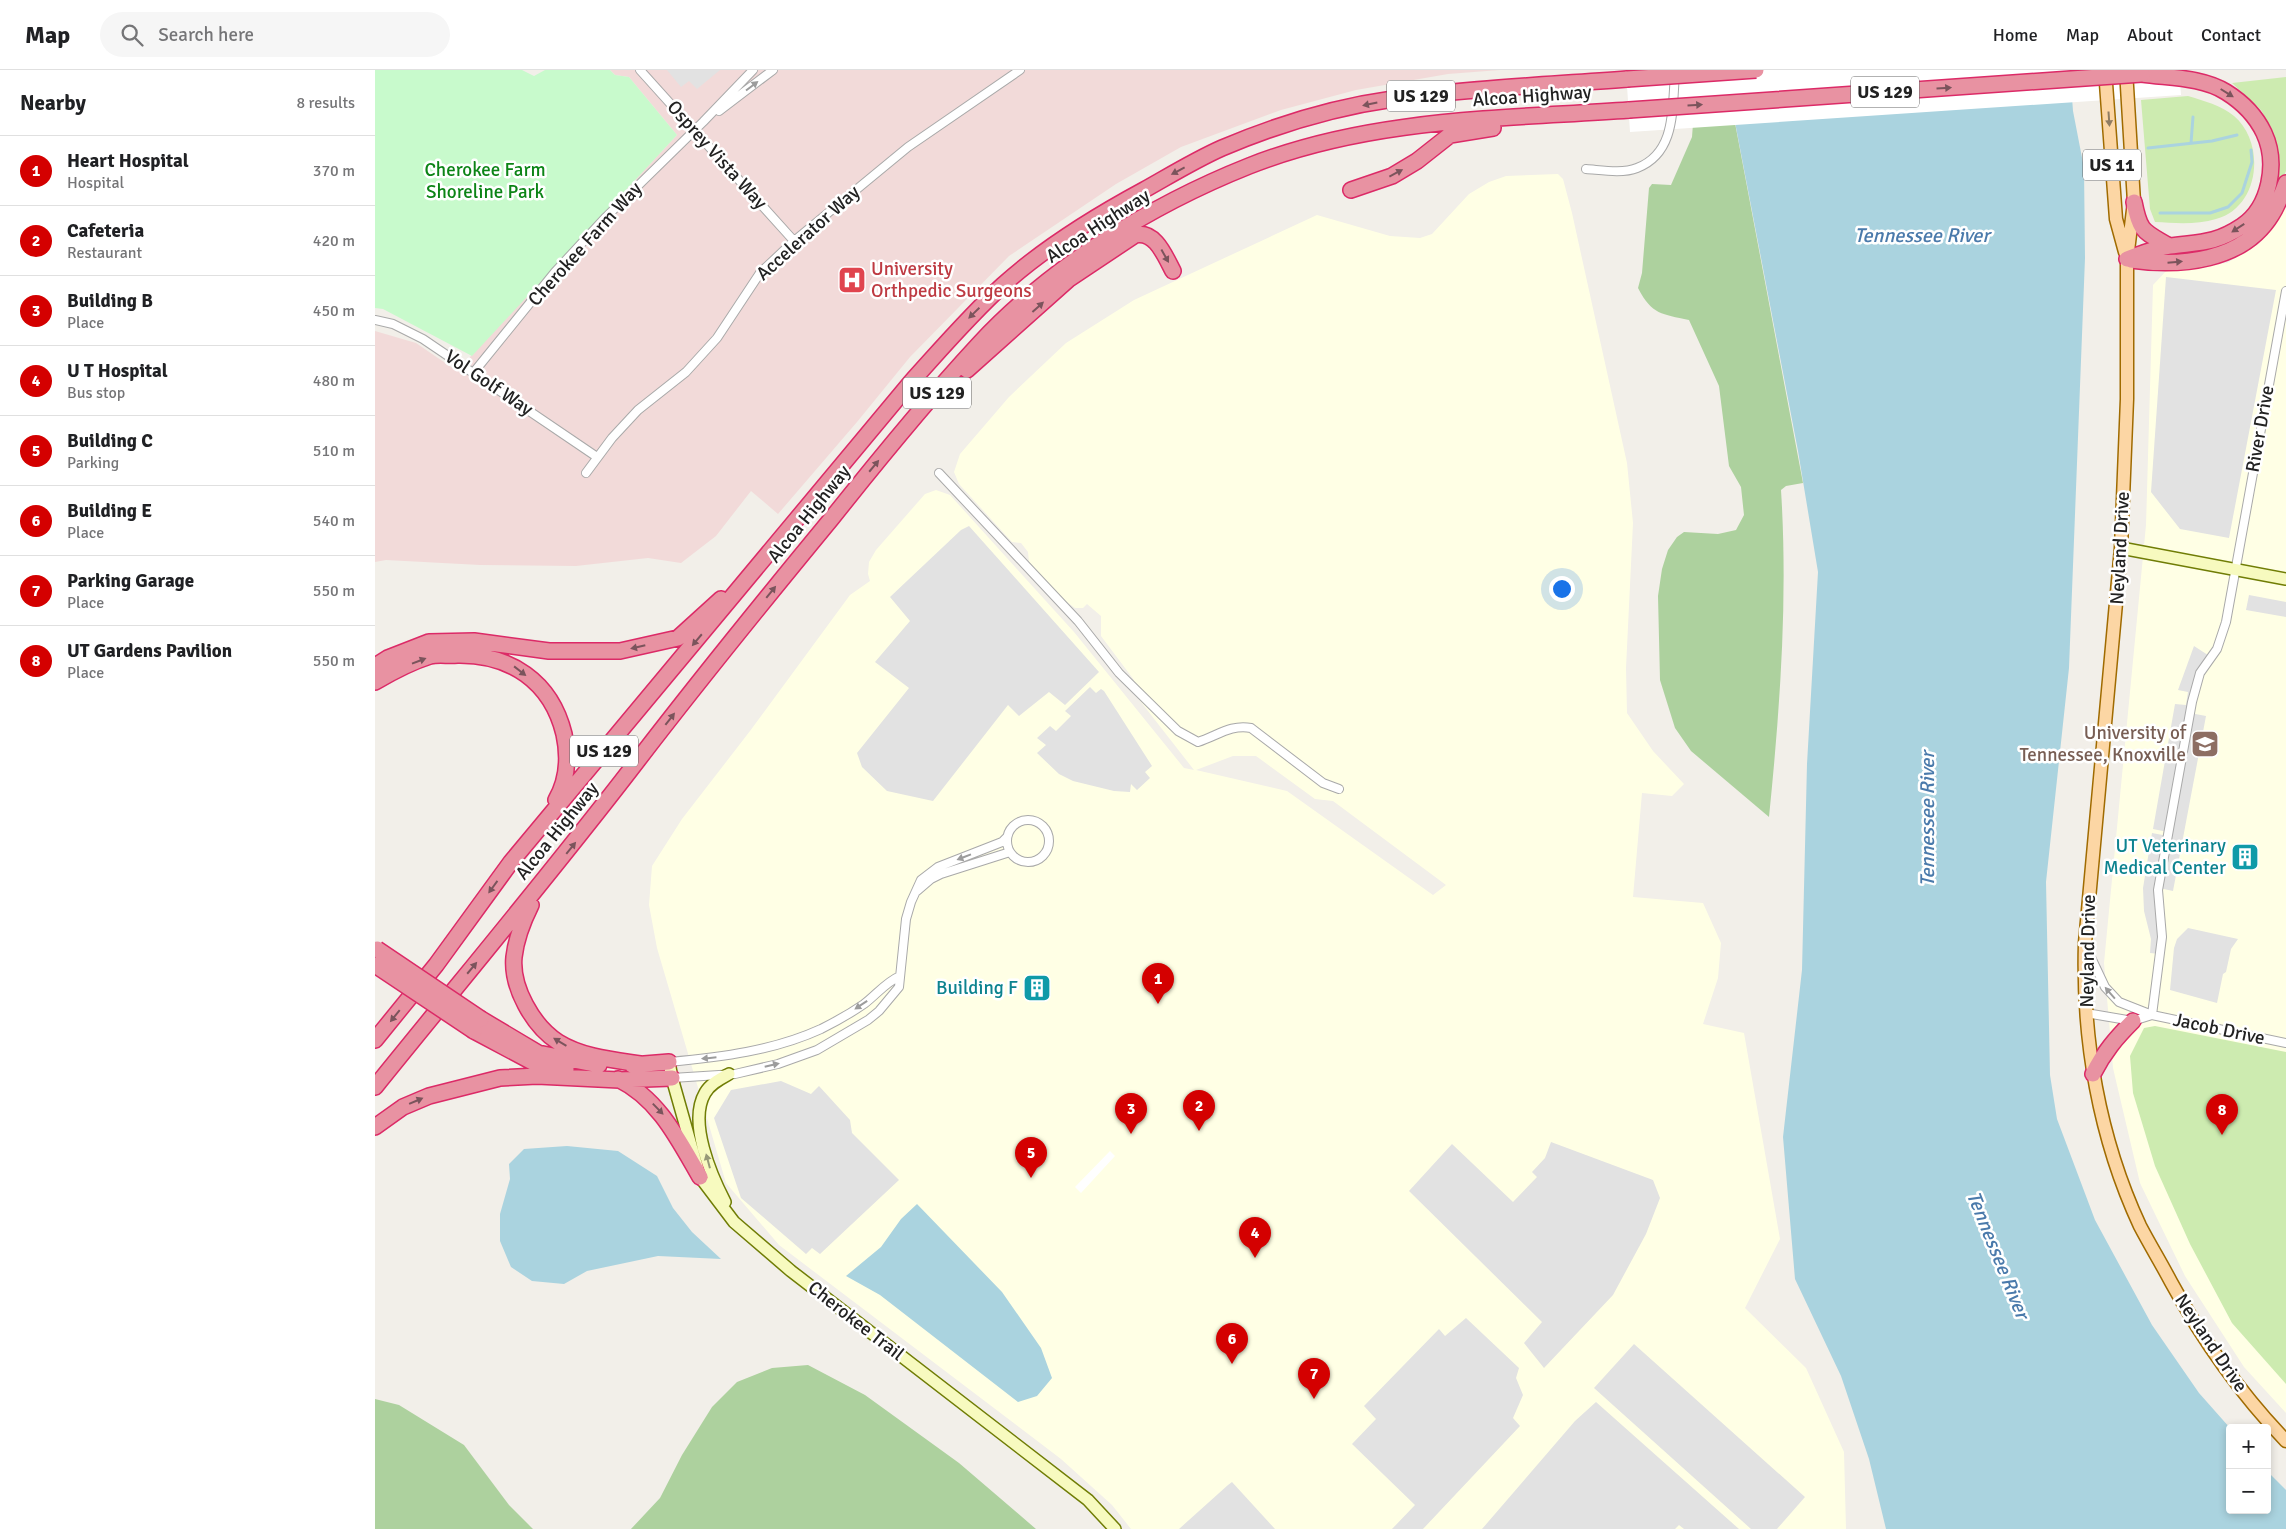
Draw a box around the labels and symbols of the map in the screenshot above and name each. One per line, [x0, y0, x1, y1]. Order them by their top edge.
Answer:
road number: US 129 [1851, 77, 1919, 108]
road number: US 129 [1387, 80, 1455, 112]
street label: Alcoa Highway [1472, 80, 1592, 112]
one-way arrow [745, 81, 759, 91]
one-way arrow [1937, 83, 1953, 91]
one-way arrow [2221, 89, 2234, 98]
street label: Osprey Vista Way [662, 96, 772, 215]
one-way arrow [1362, 100, 1378, 108]
one-way arrow [1687, 101, 1703, 109]
one-way arrow [2105, 111, 2113, 127]
road number: US 11 [2083, 150, 2141, 180]
park label: Cherokee Farm Shoreline Park [424, 158, 546, 204]
one-way arrow [1171, 167, 1185, 175]
one-way arrow [1389, 169, 1404, 177]
street label: Cherokee Farm Way [523, 177, 647, 311]
street label: Accelerator Way [751, 180, 865, 286]
street label: Alcoa Highway [1041, 183, 1155, 269]
water label: Tennessee River [1854, 223, 1992, 248]
one-way arrow [2231, 223, 2244, 233]
one-way arrow [1161, 249, 1169, 264]
place label: University Orthpedic Surgeons [871, 257, 1032, 303]
one-way arrow [2167, 257, 2183, 265]
hospital icon: University Orthpedic Surgeons [837, 265, 867, 295]
one-way arrow [1031, 301, 1043, 313]
one-way arrow [968, 307, 980, 319]
street label: Vol Golf Way [440, 345, 538, 421]
road number: US 129 [903, 377, 971, 408]
street label: River Drive [2241, 384, 2279, 474]
street label: Alcoa Highway [762, 460, 856, 568]
one-way arrow [868, 461, 880, 473]
street label: Neyland Drive [2105, 491, 2135, 605]
your location [1549, 576, 1575, 602]
one-way arrow [765, 586, 776, 599]
one-way arrow [692, 634, 703, 646]
one-way arrow [631, 643, 646, 651]
one-way arrow [411, 657, 426, 664]
one-way arrow [513, 666, 527, 676]
one-way arrow [665, 713, 675, 726]
place label: University of Tennessee, Knoxville [2020, 721, 2188, 767]
school or university icon: University of Tennessee, Knoxville [2190, 729, 2220, 759]
road number: US 129 [570, 736, 638, 766]
water label: Tennessee River [1915, 749, 1940, 887]
street label: Alcoa Highway [510, 777, 604, 885]
place label: UT Veterinary Medical Center [2103, 834, 2226, 880]
one-way arrow [565, 842, 576, 855]
building icon: UT Veterinary Medical Center [2230, 842, 2260, 872]
one-way arrow [956, 854, 971, 862]
one-way arrow [488, 880, 499, 893]
street label: Neyland Drive [2075, 894, 2101, 1008]
one-way arrow [466, 962, 478, 974]
pin: 1 [1142, 963, 1174, 1004]
building icon: Building F [1022, 973, 1052, 1003]
place label: Building F [936, 976, 1018, 1000]
one-way arrow [2104, 986, 2115, 999]
one-way arrow [854, 1000, 868, 1010]
street label: Jacob Drive [2171, 1008, 2267, 1050]
one-way arrow [389, 1009, 400, 1022]
one-way arrow [554, 1037, 567, 1046]
one-way arrow [701, 1054, 717, 1062]
one-way arrow [764, 1061, 779, 1069]
pin: 2 [1183, 1090, 1215, 1131]
pin: 3 [1115, 1093, 1147, 1134]
pin: 8 [2206, 1094, 2238, 1135]
one-way arrow [409, 1097, 423, 1105]
one-way arrow [651, 1103, 663, 1115]
pin: 5 [1015, 1137, 1047, 1178]
one-way arrow [704, 1154, 712, 1169]
water label: Tennessee River [1961, 1188, 2036, 1325]
pin: 4 [1239, 1217, 1271, 1258]
street label: Cherokee Trail [803, 1276, 909, 1366]
street label: Neyland Drive [2169, 1289, 2253, 1397]
pin: 6 [1216, 1323, 1248, 1364]
pin: 7 [1298, 1358, 1330, 1399]

